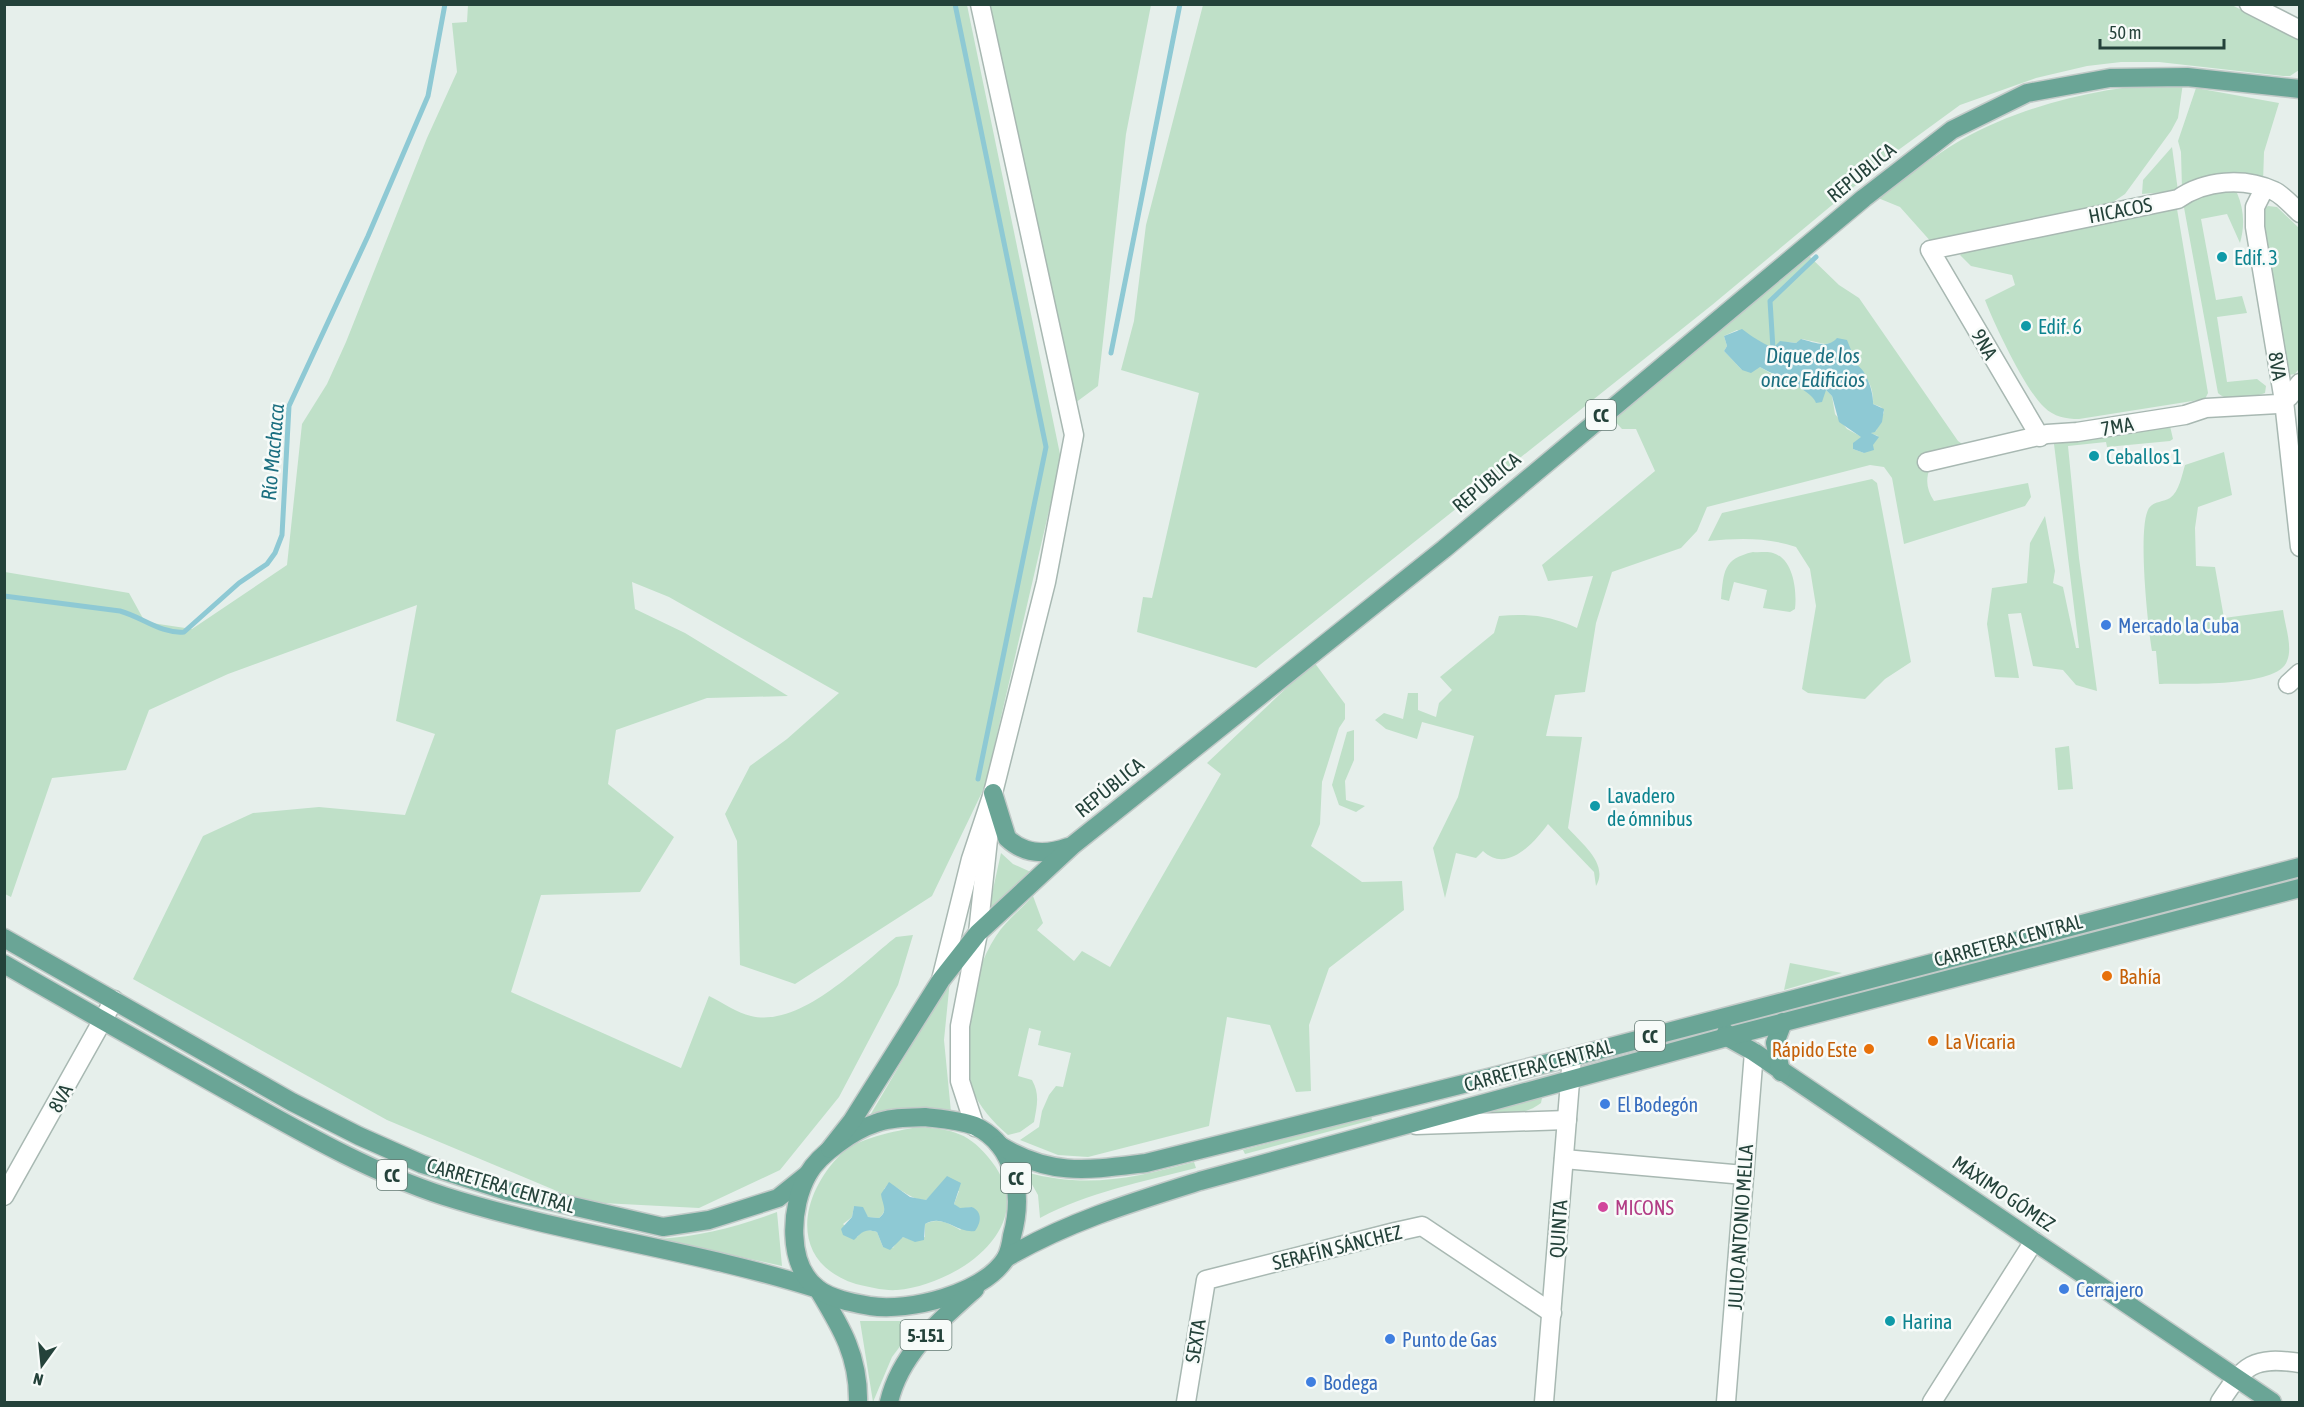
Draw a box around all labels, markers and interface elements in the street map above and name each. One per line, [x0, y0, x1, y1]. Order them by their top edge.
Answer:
scale bar [2100, 12, 2224, 50]
text: 50 m [2109, 22, 2141, 43]
street label: REPÚBLICA [1822, 137, 1900, 207]
street label: HICACOS [2086, 193, 2154, 227]
place label: Edif. 3 [2234, 246, 2278, 269]
marker: Edif. 3 [2215, 250, 2229, 264]
place label: Edif. 6 [2038, 315, 2082, 338]
marker: Edif. 6 [2019, 319, 2033, 333]
street label: 9NA [1967, 325, 2003, 363]
water label: Dique de los once Edificios [1761, 343, 1865, 391]
street label: 8VA [2264, 350, 2292, 382]
road number: CC [1586, 400, 1616, 430]
water label: Río Machaca [256, 402, 288, 501]
street label: 7MA [2099, 412, 2135, 440]
place label: Ceballos 1 [2106, 445, 2182, 468]
street label: REPÚBLICA [1447, 447, 1525, 517]
marker: Ceballos 1 [2087, 449, 2101, 463]
place label: Mercado la Cuba [2118, 614, 2239, 637]
marker: Mercado la Cuba [2099, 618, 2113, 632]
street label: REPÚBLICA [1070, 752, 1148, 822]
place label: Lavadero de ómnibus [1607, 784, 1693, 830]
marker: Lavadero de ómnibus [1588, 799, 1602, 813]
street label: CARRETERA CENTRAL [1931, 909, 2085, 971]
place label: Bahía [2119, 965, 2161, 988]
marker: Bahía [2100, 969, 2114, 983]
road number: CC [1635, 1021, 1665, 1051]
place label: La Vicaria [1945, 1030, 2016, 1053]
street label: CARRETERA CENTRAL [1461, 1034, 1615, 1096]
marker: La Vicaria [1926, 1034, 1940, 1048]
place label: Rápido Este [1772, 1038, 1857, 1061]
marker: Rápido Este [1862, 1042, 1876, 1056]
street label: 8VA [43, 1080, 77, 1116]
place label: El Bodegón [1617, 1093, 1698, 1116]
marker: El Bodegón [1598, 1097, 1612, 1111]
street label: JULIO ANTONIO MELLA [1723, 1143, 1757, 1310]
street label: MÁXIMO GÓMEZ [1949, 1150, 2059, 1236]
street label: CARRETERA CENTRAL [424, 1153, 578, 1217]
road number: CC [377, 1160, 407, 1190]
road number: CC [1001, 1163, 1031, 1193]
place label: MICONS [1615, 1196, 1674, 1219]
street label: QUINTA [1544, 1199, 1572, 1259]
marker: MICONS [1596, 1200, 1610, 1214]
street label: SERAFÍN SÁNCHEZ [1270, 1220, 1404, 1274]
place label: Cerrajero [2076, 1278, 2144, 1301]
marker: Cerrajero [2057, 1282, 2071, 1296]
place label: Harina [1902, 1310, 1952, 1333]
marker: Harina [1883, 1314, 1897, 1328]
street label: SEXTA [1180, 1317, 1210, 1364]
road number: 5-151 [900, 1320, 952, 1350]
place label: Punto de Gas [1402, 1328, 1497, 1351]
marker: Punto de Gas [1383, 1332, 1397, 1346]
north arrow [12, 1335, 72, 1395]
text: N [31, 1370, 45, 1389]
place label: Bodega [1323, 1371, 1378, 1394]
marker: Bodega [1304, 1375, 1318, 1389]

